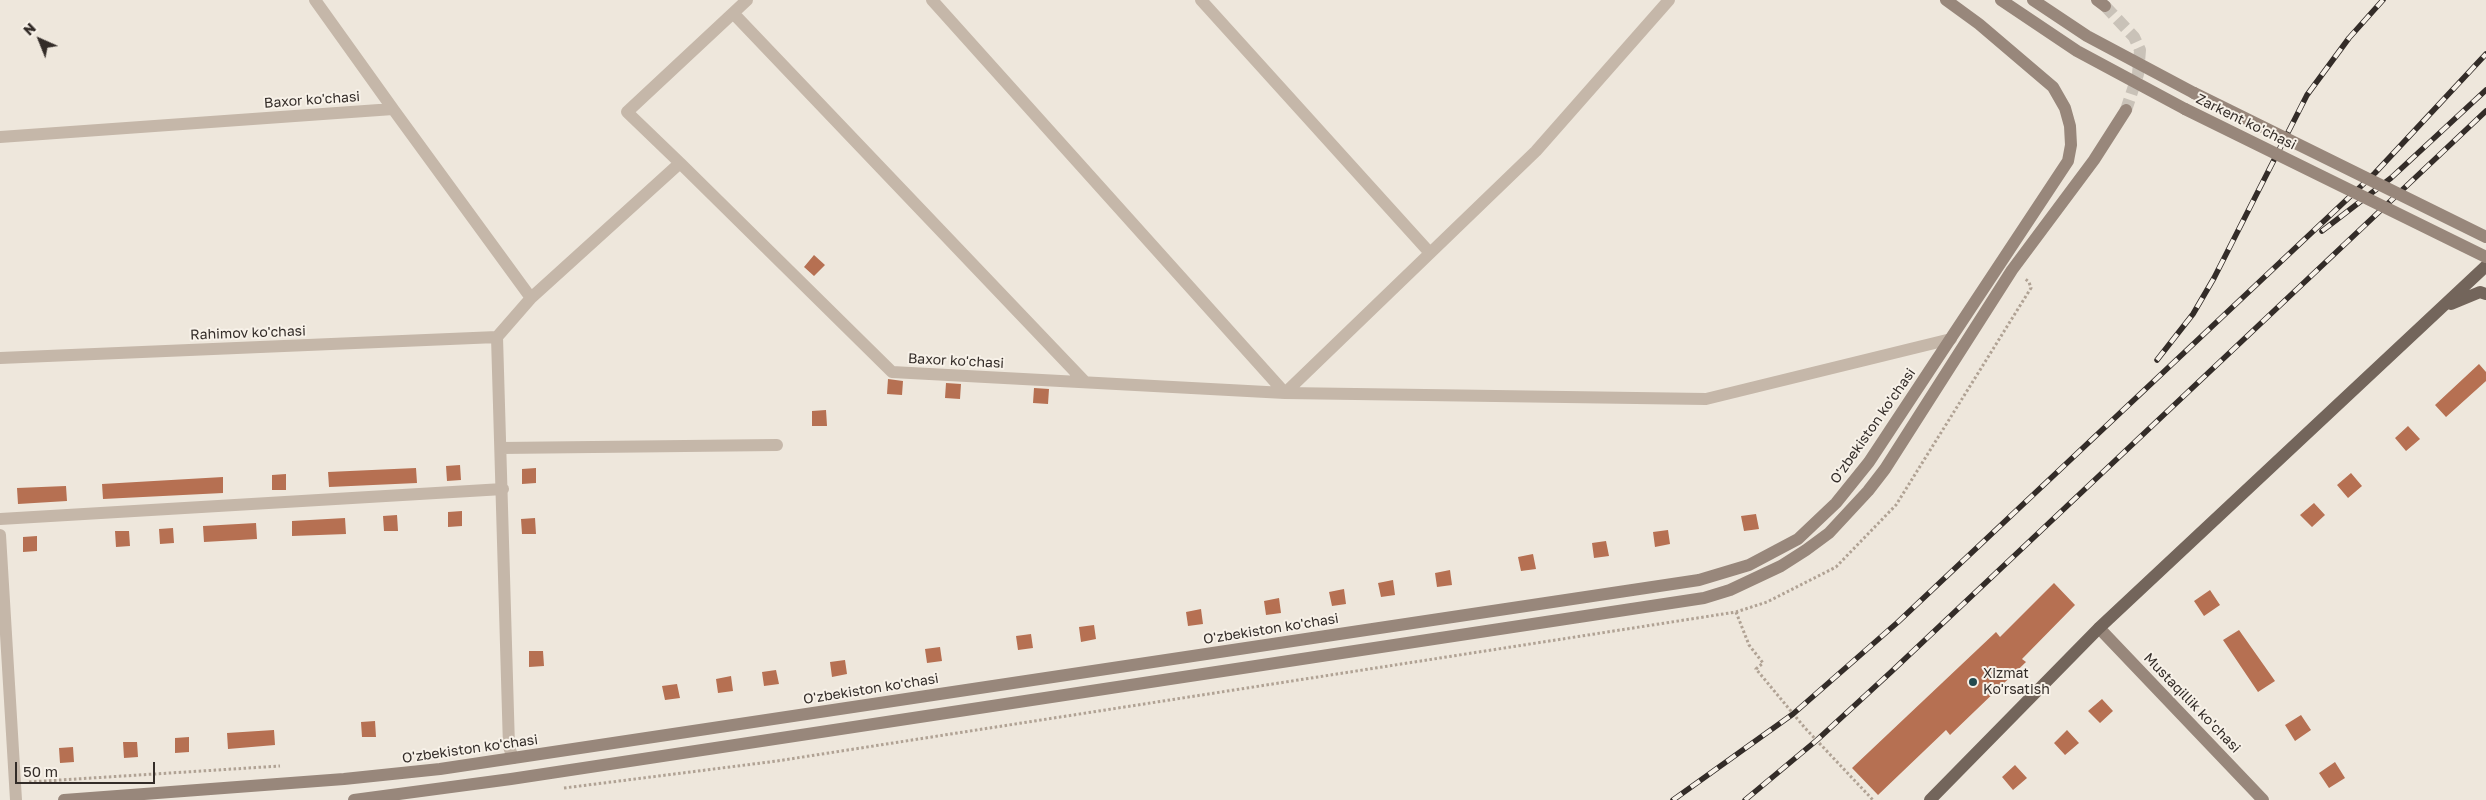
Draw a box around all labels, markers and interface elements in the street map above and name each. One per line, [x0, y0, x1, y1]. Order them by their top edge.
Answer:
north arrow [15, 15, 65, 65]
text: N [19, 19, 39, 39]
street label: Baxor ko'chasi [263, 88, 361, 112]
street label: Zarkent ko'chasi [2193, 91, 2299, 153]
street label: Rahimov ko'chasi [190, 323, 306, 343]
street label: Baxor ko'chasi [908, 350, 1004, 372]
street label: O'zbekiston ko'chasi [1827, 365, 1919, 487]
street label: O'zbekiston ko'chasi [1202, 610, 1340, 648]
street label: Mustaqillik ko'chasi [2140, 650, 2244, 756]
place label: Xizmat Ko'rsatish [1983, 666, 2050, 699]
street label: O'zbekiston ko'chasi [802, 670, 940, 708]
marker: Xizmat Ko'rsatish [1967, 676, 1979, 688]
street label: O'zbekiston ko'chasi [401, 731, 539, 767]
scale bar [18, 752, 158, 784]
text: 50 m [23, 762, 58, 780]

